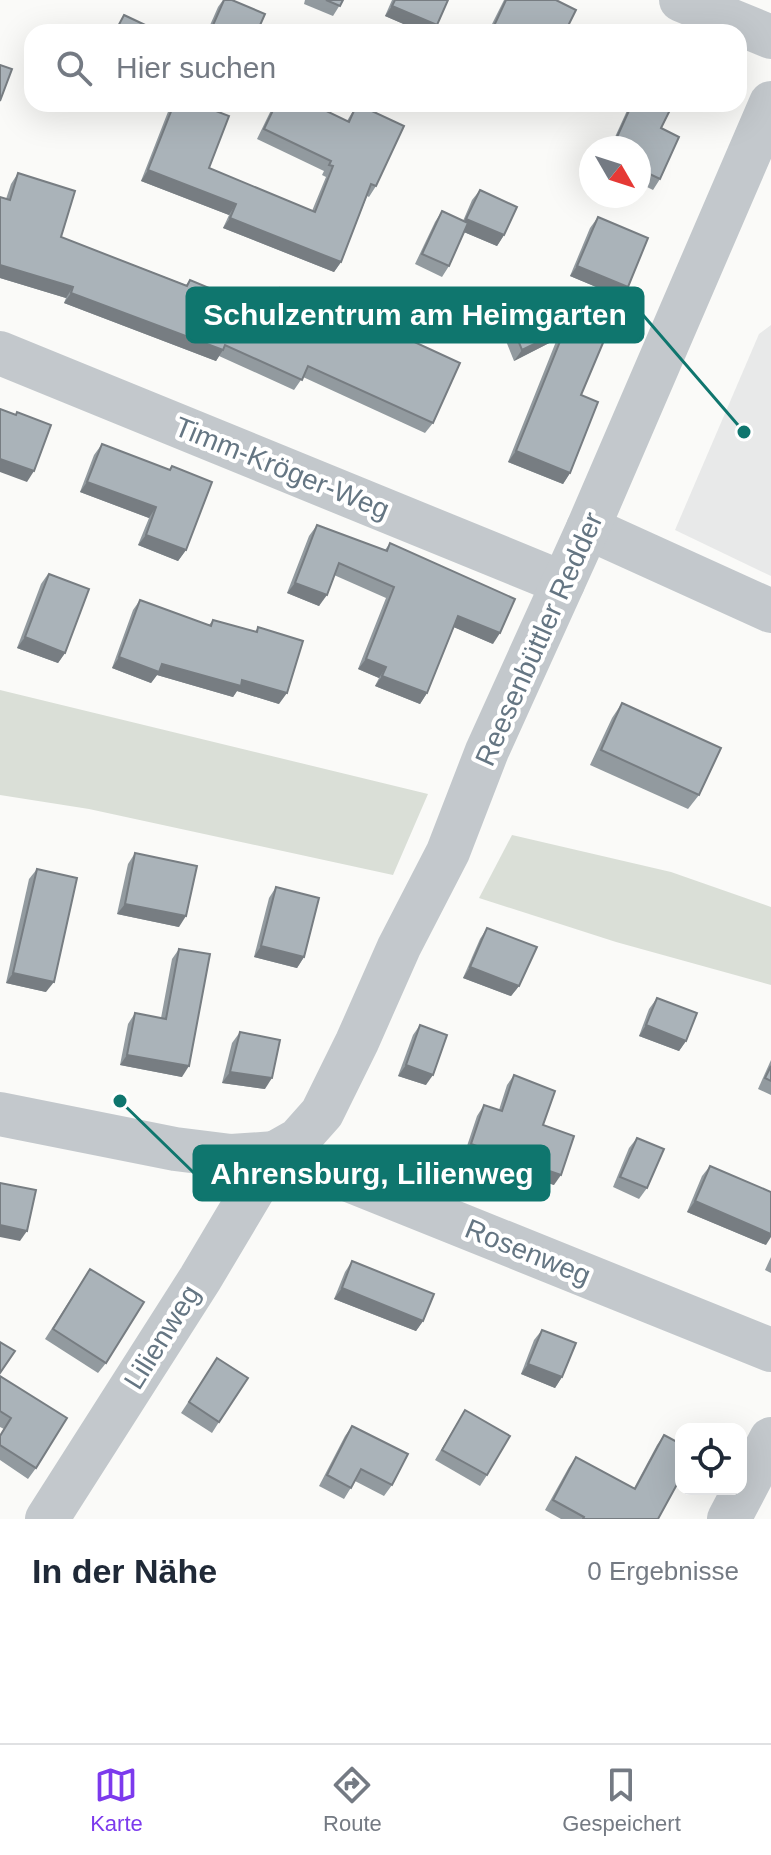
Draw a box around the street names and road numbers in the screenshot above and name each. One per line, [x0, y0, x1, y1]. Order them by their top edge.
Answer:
street label: Timm-Kröger-Weg [170, 411, 394, 525]
street label: Reesenbüttler Redder [469, 508, 609, 770]
street label: Rosenweg [461, 1213, 595, 1291]
street label: Lilienweg [118, 1279, 206, 1395]

